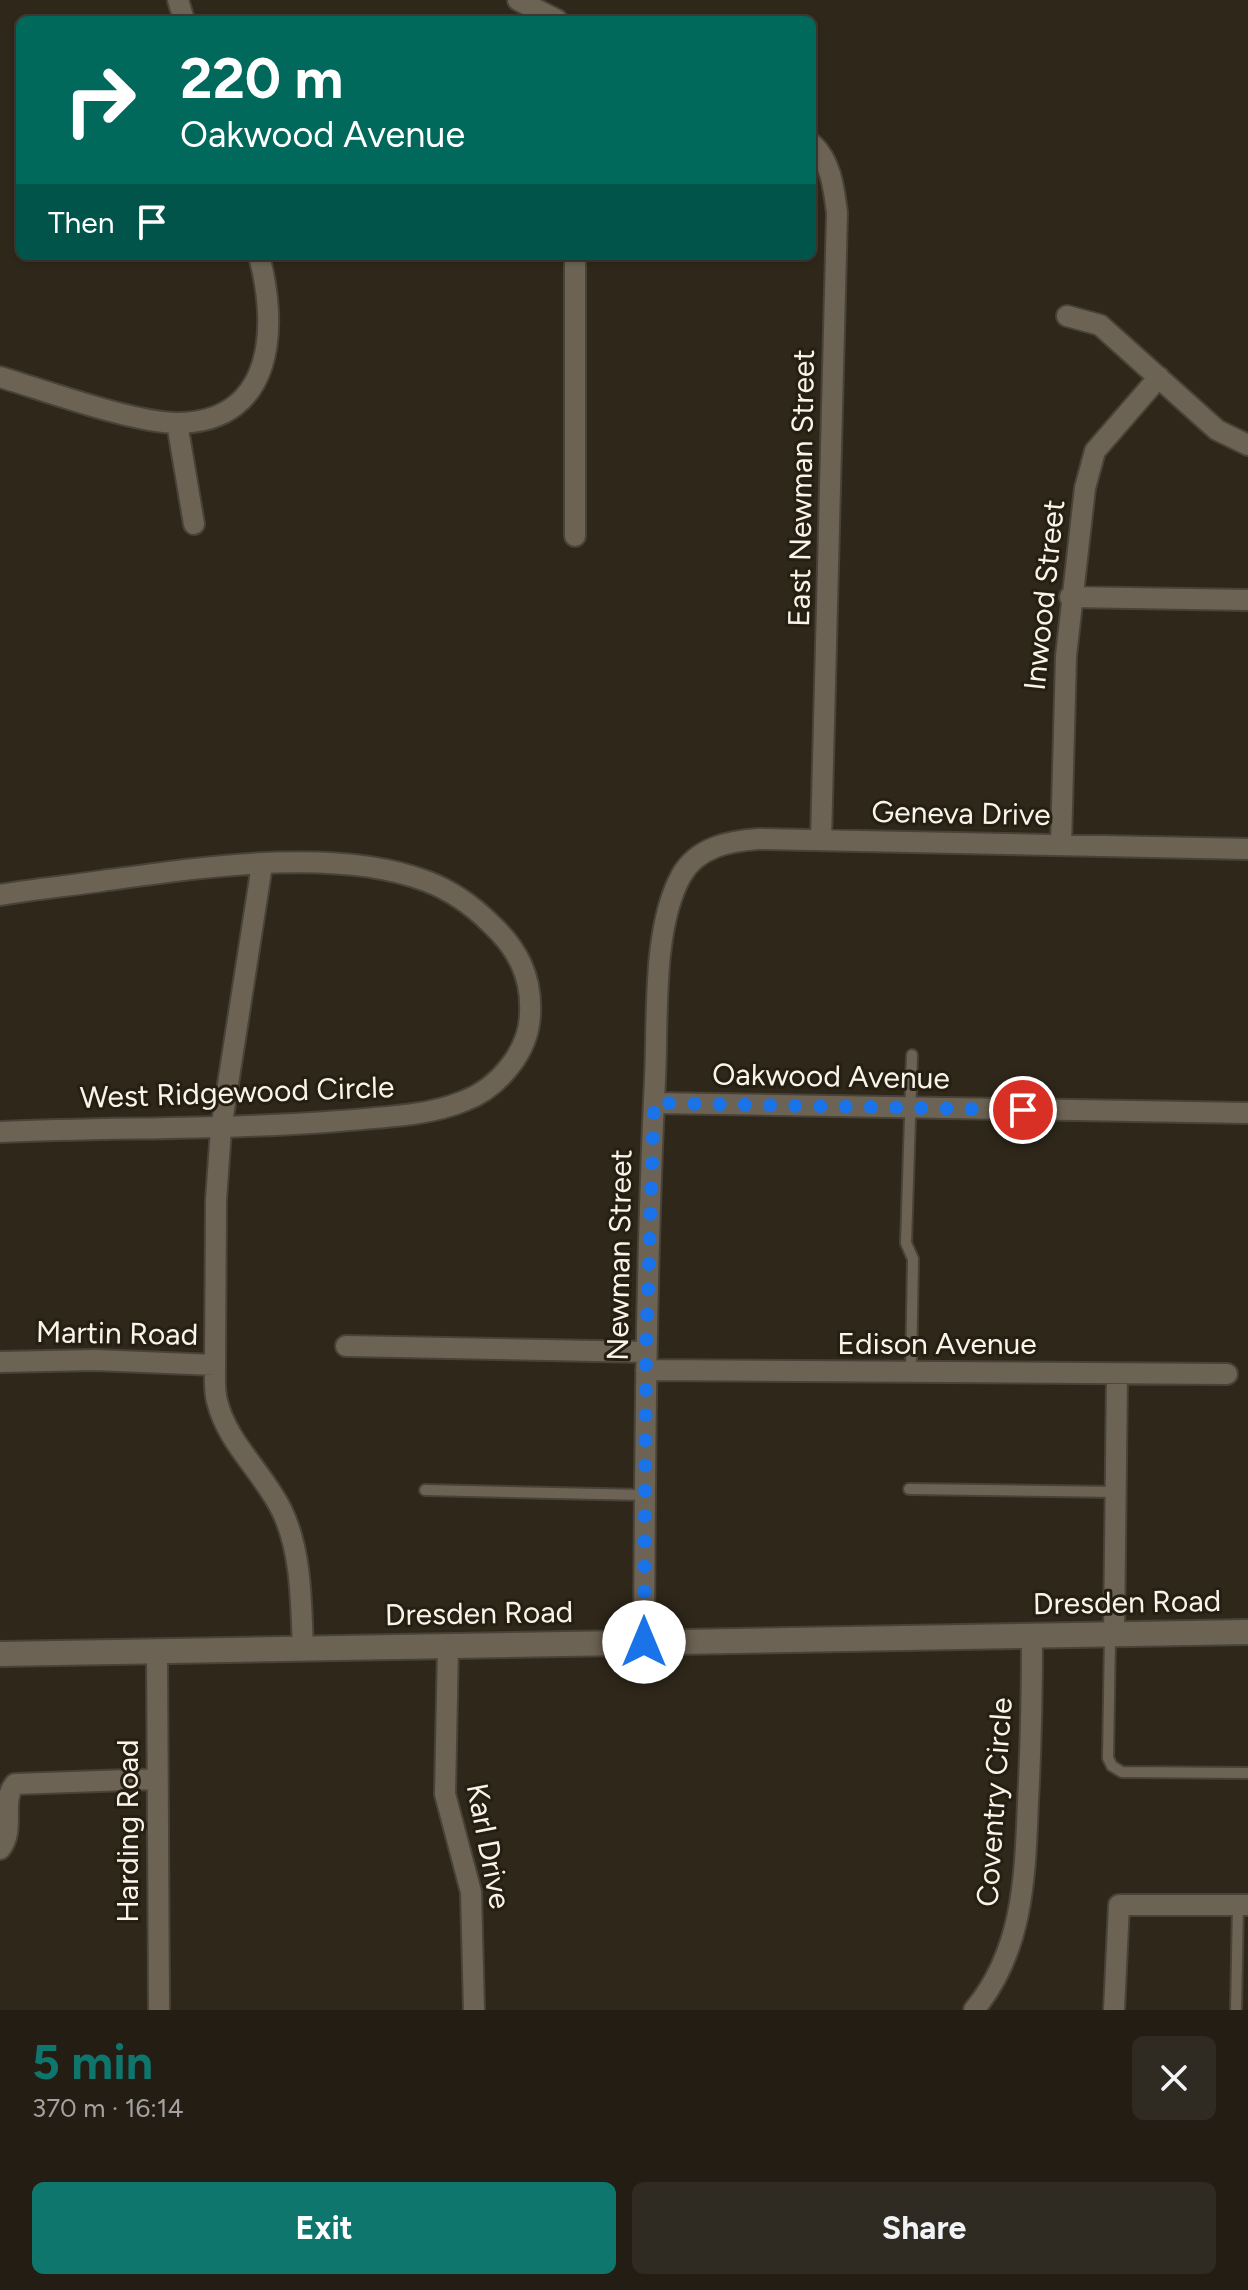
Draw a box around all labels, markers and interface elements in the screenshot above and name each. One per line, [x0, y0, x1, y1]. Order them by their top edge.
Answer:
text: 220 m [180, 45, 343, 112]
icon: right [48, 48, 152, 152]
text: Oakwood Avenue [180, 113, 465, 156]
icon: arrive [130, 200, 174, 244]
text: Then [48, 204, 114, 241]
street label: East Newman Street [780, 349, 822, 627]
street label: Inwood Street [1016, 498, 1072, 692]
street label: Geneva Drive [871, 793, 1051, 833]
street label: Oakwood Avenue [712, 1055, 950, 1097]
street label: West Ridgewood Circle [79, 1068, 395, 1116]
pin [989, 1076, 1057, 1144]
icon: arrive [1001, 1088, 1045, 1132]
street label: Newman Street [599, 1149, 639, 1361]
street label: Martin Road [36, 1313, 198, 1353]
street label: Edison Avenue [837, 1325, 1037, 1362]
street label: Dresden Road [1033, 1582, 1221, 1622]
street label: Dresden Road [385, 1593, 573, 1633]
position arrow [602, 1600, 686, 1684]
street label: Coventry Circle [968, 1696, 1020, 1908]
street label: Harding Road [109, 1739, 146, 1923]
street label: Karl Drive [459, 1780, 519, 1912]
text: 5 min [32, 2033, 153, 2091]
button: close [1132, 2036, 1216, 2120]
text: 370 m · 16:14 [32, 2092, 184, 2124]
button: Exit [32, 2182, 616, 2274]
button: Share [632, 2182, 1216, 2274]

